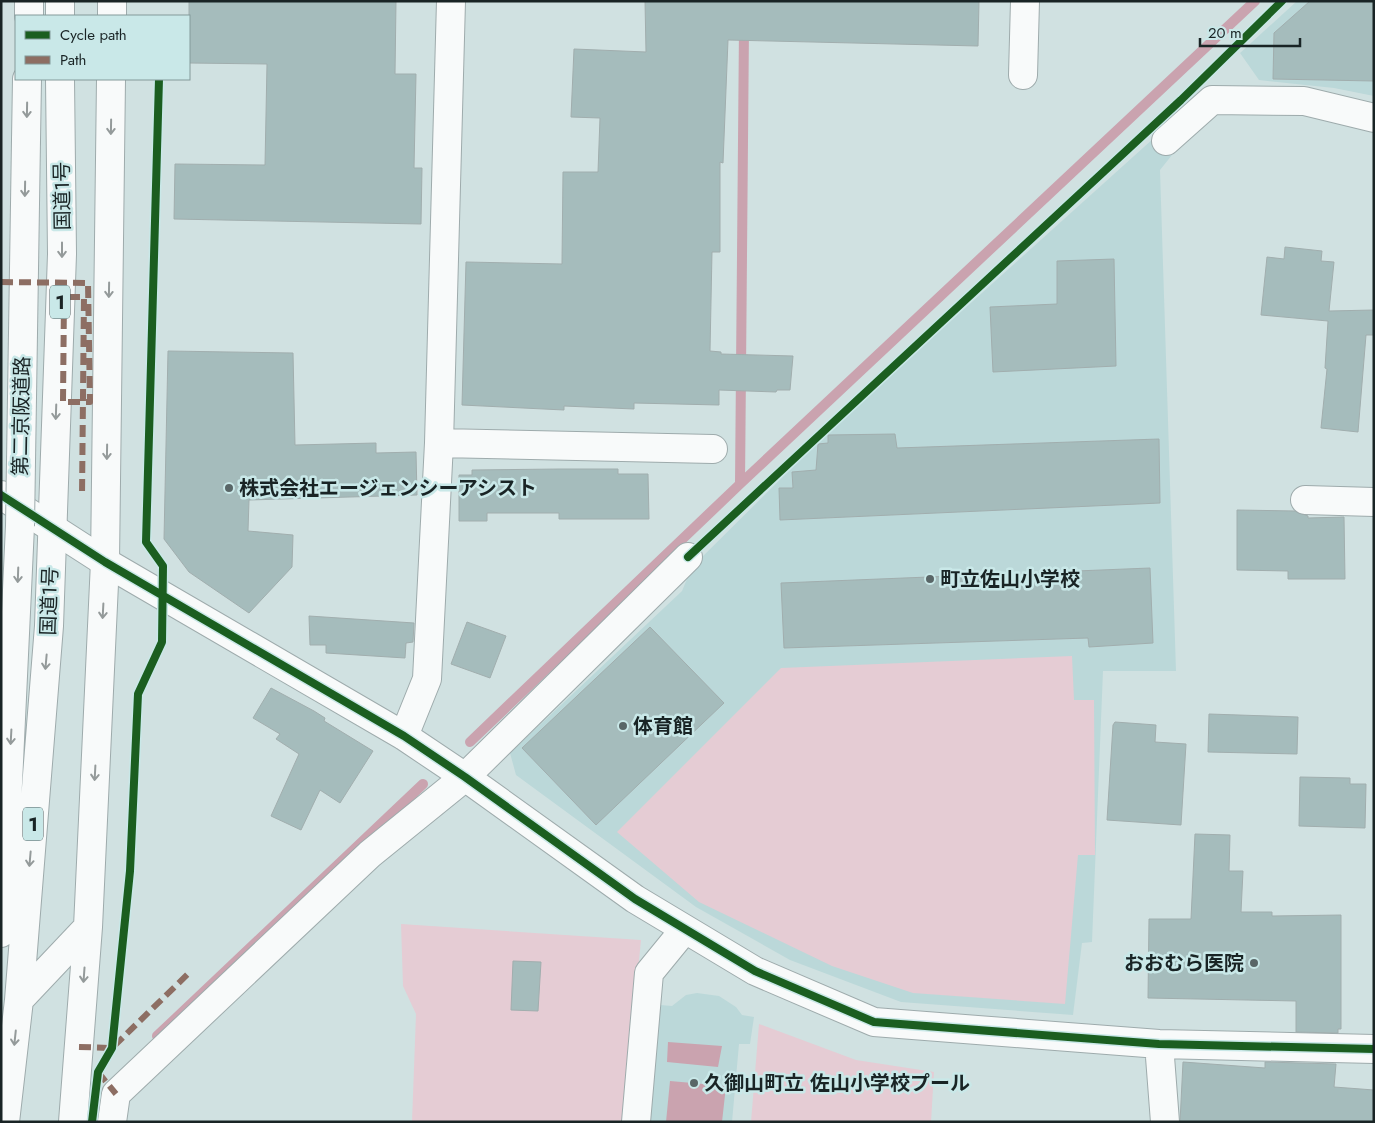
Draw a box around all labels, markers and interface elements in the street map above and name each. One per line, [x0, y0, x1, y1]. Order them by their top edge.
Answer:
legend [15, 15, 190, 80]
scale bar [1200, 15, 1300, 47]
text: 20 m [1208, 22, 1242, 44]
text: Cycle path [60, 24, 127, 46]
text: Path [60, 49, 86, 71]
one-way arrow [22, 101, 31, 117]
one-way arrow [106, 119, 116, 135]
street label: 国道1号 [47, 161, 78, 231]
one-way arrow [20, 180, 30, 197]
one-way arrow [57, 242, 67, 258]
one-way arrow [104, 282, 114, 298]
road number: 1 [50, 286, 70, 318]
street label: 第二京阪道路 [6, 356, 37, 476]
one-way arrow [51, 404, 60, 420]
one-way arrow [102, 444, 111, 460]
place label: 株式会社エージェンシーアシスト [239, 474, 537, 503]
marker: 株式会社エージェンシーアシスト [223, 482, 235, 494]
place label: 町立佐山小学校 [940, 565, 1080, 594]
one-way arrow [13, 566, 22, 582]
street label: 国道1号 [34, 566, 65, 636]
marker: 町立佐山小学校 [924, 573, 936, 585]
one-way arrow [98, 602, 107, 618]
one-way arrow [41, 654, 51, 670]
place label: 体育館 [633, 712, 693, 741]
marker: 体育館 [617, 720, 629, 732]
one-way arrow [6, 729, 15, 745]
one-way arrow [91, 765, 100, 781]
road number: 1 [23, 808, 43, 841]
one-way arrow [26, 851, 35, 867]
place label: おおむら医院 [1124, 949, 1244, 978]
marker: おおむら医院 [1248, 957, 1260, 969]
one-way arrow [80, 967, 89, 983]
one-way arrow [10, 1030, 20, 1046]
place label: 久御山町立 佐山小学校プール [704, 1069, 970, 1098]
marker: 久御山町立 佐山小学校プール [688, 1077, 700, 1089]

